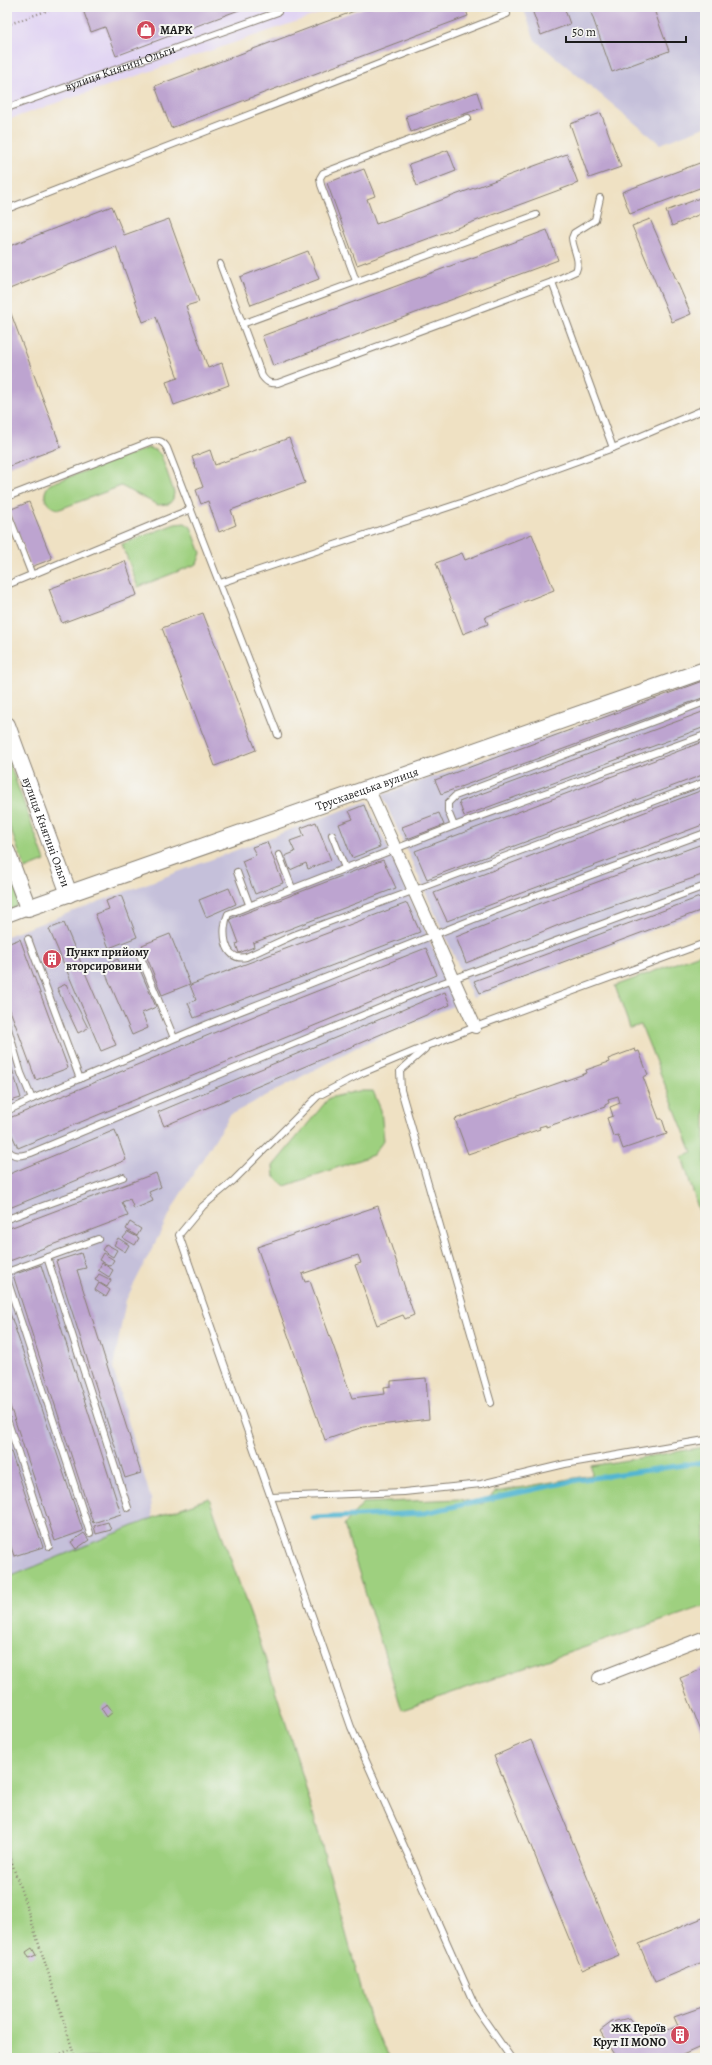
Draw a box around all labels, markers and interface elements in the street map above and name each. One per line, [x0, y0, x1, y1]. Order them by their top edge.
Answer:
scale bar [566, 18, 686, 44]
shop icon: МАРК [135, 19, 157, 41]
place label: МАРК [160, 22, 193, 38]
text: 50 m [572, 24, 596, 40]
street label: вулиця Княгині Ольги [63, 41, 177, 95]
street label: Трускавецька вулиця [313, 763, 421, 814]
street label: вулиця Княгині Ольги [19, 775, 74, 889]
place label: Пункт прийому вторсировини [66, 944, 149, 974]
building icon: Пункт прийому вторсировини [41, 948, 63, 970]
place label: ЖК Героїв Крут ІІ MONO [593, 2020, 666, 2050]
building icon: ЖК Героїв Крут ІІ MONO [669, 2024, 691, 2046]

